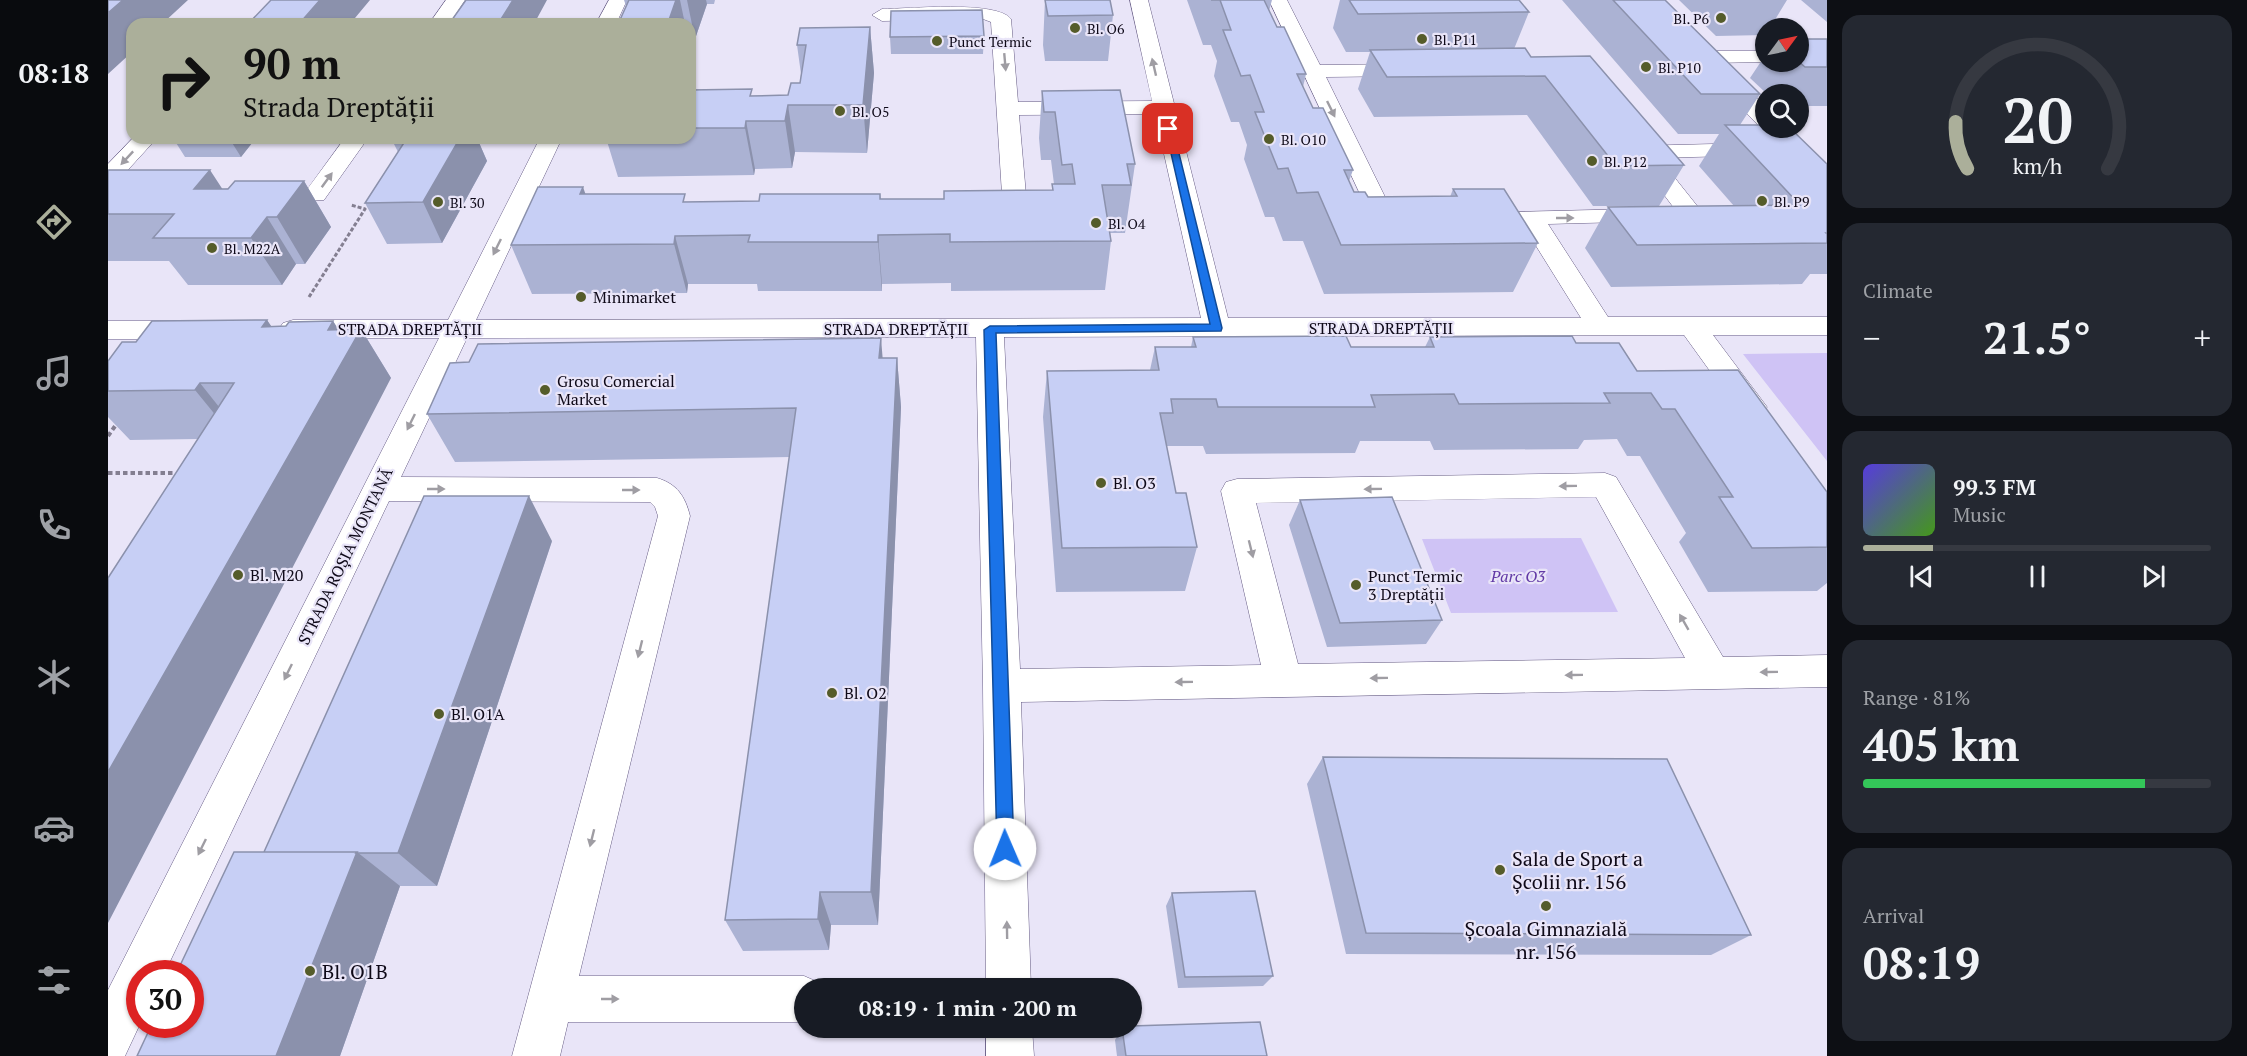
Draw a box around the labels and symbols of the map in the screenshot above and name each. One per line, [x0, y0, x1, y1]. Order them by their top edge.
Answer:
place label: Bl. P6 [1674, 9, 1710, 28]
marker: Bl. P6 [1714, 11, 1728, 25]
north arrow [1755, 18, 1809, 72]
place label: Bl. O6 [1087, 19, 1125, 38]
marker: Bl. O6 [1068, 21, 1082, 35]
place label: Bl. P11 [1434, 30, 1477, 49]
place label: Punct Termic [949, 32, 1032, 51]
marker: Bl. P11 [1415, 32, 1429, 46]
marker: Punct Termic [930, 34, 944, 48]
one-way arrow [1000, 52, 1010, 71]
one-way arrow [1148, 58, 1158, 76]
place label: Bl. P10 [1658, 58, 1701, 77]
marker: Bl. P10 [1639, 60, 1653, 74]
one-way arrow [1326, 101, 1335, 118]
place label: Bl. O5 [852, 102, 889, 121]
pin [1142, 103, 1193, 154]
marker: Bl. O5 [833, 104, 847, 118]
place label: Bl. O10 [1281, 130, 1326, 149]
marker: Bl. O10 [1262, 132, 1276, 146]
one-way arrow [121, 150, 134, 165]
place label: Bl. P12 [1604, 152, 1647, 171]
marker: Bl. P12 [1585, 154, 1599, 168]
one-way arrow [320, 172, 332, 187]
place label: Bl. P9 [1774, 192, 1809, 211]
place label: Bl. 30 [450, 193, 485, 212]
marker: Bl. P9 [1755, 194, 1769, 208]
marker: Bl. 30 [431, 195, 445, 209]
one-way arrow [1556, 213, 1575, 223]
place label: Bl. O4 [1108, 214, 1146, 233]
marker: Bl. O4 [1089, 216, 1103, 230]
place label: Bl. M22A [224, 239, 281, 258]
one-way arrow [493, 239, 502, 256]
marker: Bl. M22A [205, 241, 219, 255]
place label: Minimarket [593, 286, 676, 308]
marker: Minimarket [574, 290, 588, 304]
street label: STRADA DREPTĂȚII [1309, 317, 1453, 339]
street label: STRADA DREPTĂȚII [338, 318, 482, 340]
street label: STRADA DREPTĂȚII [824, 318, 968, 340]
place label: Grosu Comercial Market [557, 370, 675, 410]
marker: Grosu Comercial Market [538, 383, 552, 397]
one-way arrow [406, 414, 416, 431]
street label: STRADA ROȘIA MONTANĂ [292, 464, 398, 648]
place label: Bl. O3 [1113, 472, 1156, 494]
marker: Bl. O3 [1094, 476, 1108, 490]
one-way arrow [1558, 481, 1577, 491]
one-way arrow [427, 484, 446, 494]
one-way arrow [1363, 484, 1382, 494]
one-way arrow [622, 485, 641, 495]
one-way arrow [1247, 540, 1257, 558]
place label: Bl. M20 [250, 564, 303, 586]
place label: Punct Termic 3 Dreptății [1368, 565, 1463, 605]
park label: Parc O3 [1490, 565, 1546, 587]
marker: Bl. M20 [231, 568, 245, 582]
marker: Punct Termic 3 Dreptății [1349, 578, 1363, 592]
one-way arrow [1679, 613, 1689, 630]
one-way arrow [635, 640, 644, 658]
one-way arrow [283, 664, 293, 681]
one-way arrow [1759, 667, 1778, 676]
one-way arrow [1564, 670, 1583, 680]
one-way arrow [1369, 673, 1388, 683]
one-way arrow [1174, 677, 1193, 687]
place label: Bl. O2 [844, 682, 887, 704]
marker: Bl. O2 [825, 686, 839, 700]
place label: Bl. O1A [451, 703, 505, 725]
marker: Bl. O1A [432, 707, 446, 721]
position arrow [973, 817, 1037, 881]
one-way arrow [587, 828, 597, 847]
one-way arrow [197, 839, 207, 856]
place label: Sala de Sport a Școlii nr. 156 [1512, 845, 1643, 895]
marker: Sala de Sport a Școlii nr. 156 [1493, 863, 1507, 877]
marker: Școala Gimnazială nr. 156 [1539, 899, 1553, 913]
place label: Școala Gimnazială nr. 156 [1465, 915, 1627, 965]
one-way arrow [1002, 921, 1012, 940]
place label: Bl. O1B [322, 958, 388, 985]
speed limit sign: 30 [126, 960, 204, 1038]
marker: Bl. O1B [303, 964, 317, 978]
one-way arrow [600, 994, 619, 1004]

